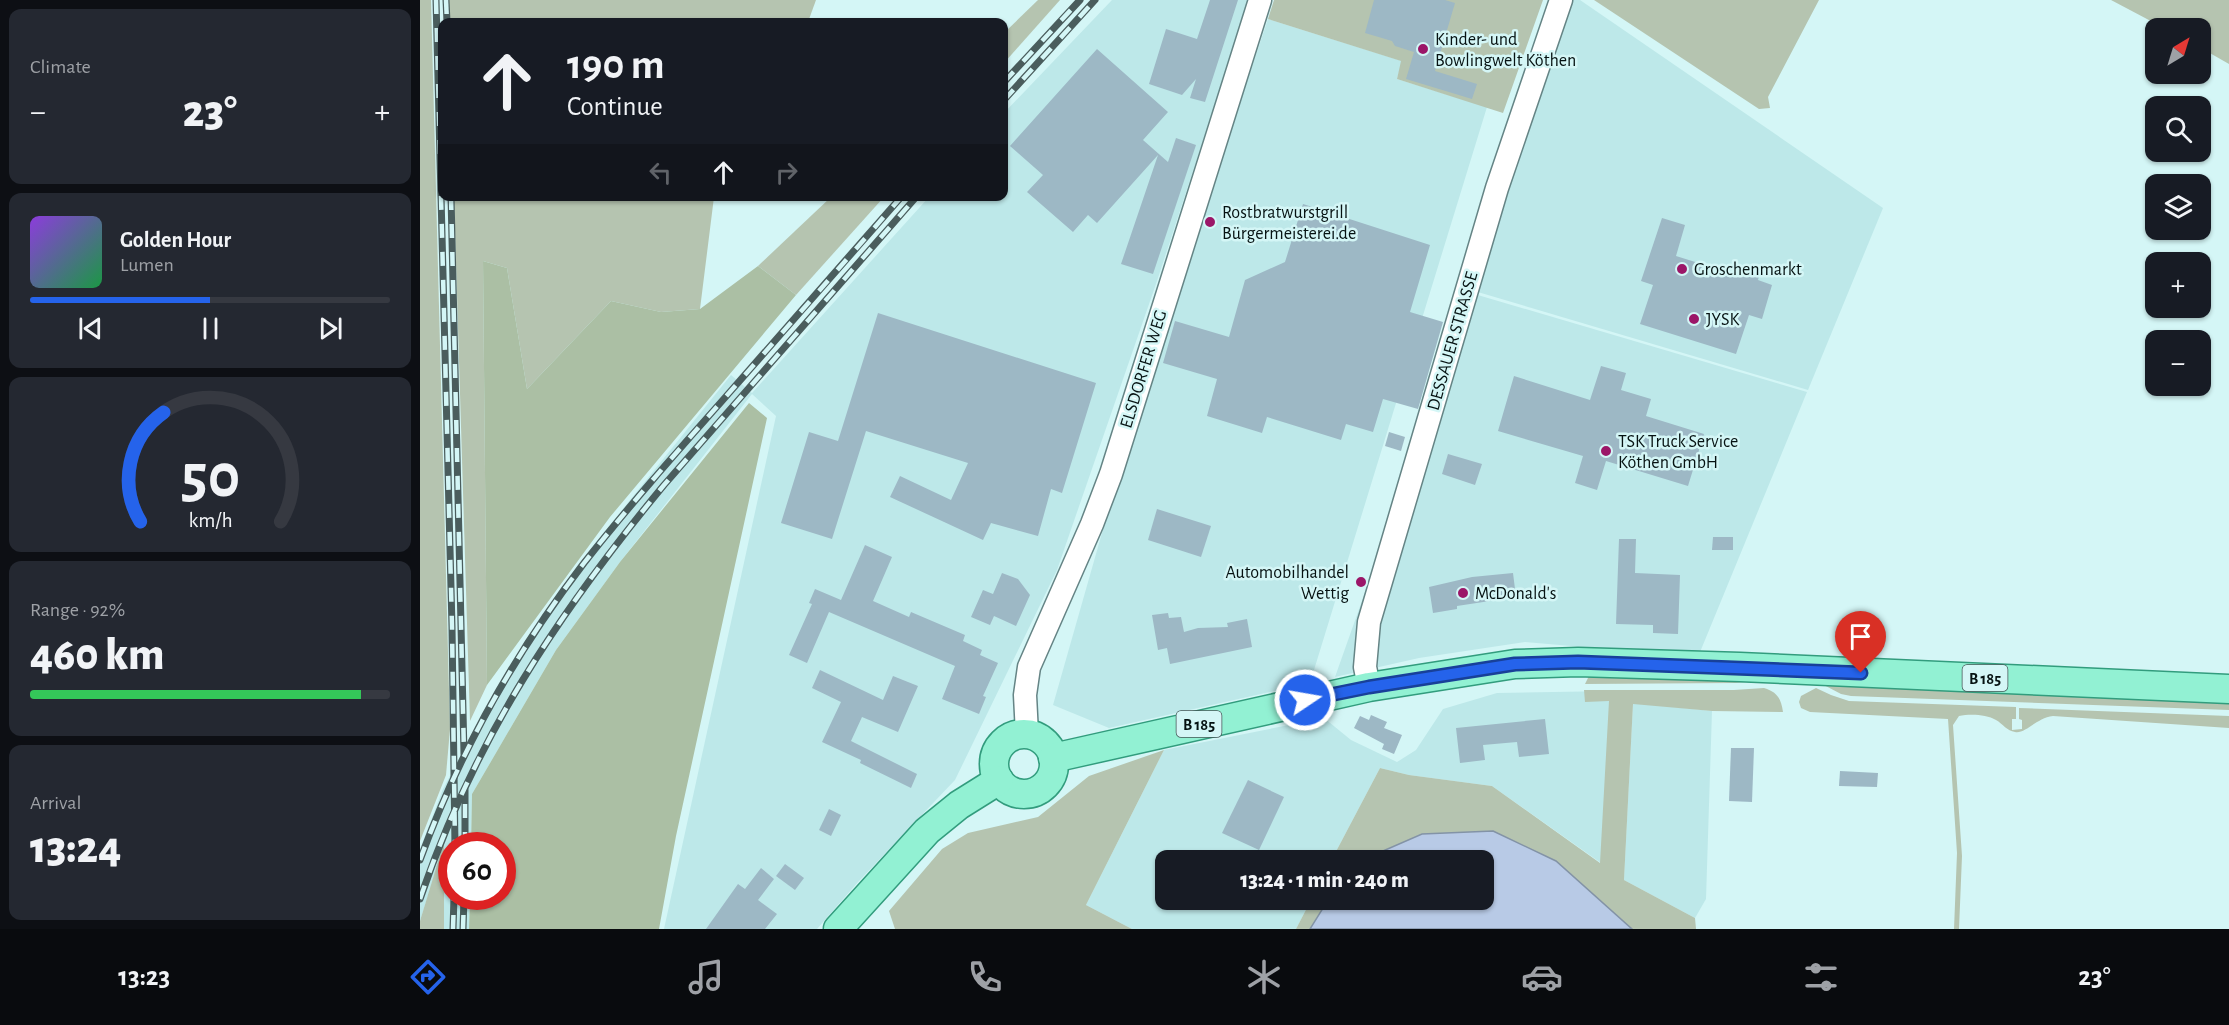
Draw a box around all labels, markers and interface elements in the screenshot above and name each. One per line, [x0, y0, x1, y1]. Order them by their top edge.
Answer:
north arrow [2145, 18, 2211, 84]
map controls [2145, 18, 2211, 396]
place label: Kinder- und Bowlingwelt Köthen [1435, 31, 1576, 70]
icon: ahead [468, 42, 546, 120]
marker: Kinder- und Bowlingwelt Köthen [1416, 42, 1430, 56]
text: 190 m [567, 44, 665, 86]
text: Climate [30, 57, 91, 77]
text: 23° [183, 90, 237, 135]
text: Continue [567, 93, 663, 120]
text: − [30, 96, 46, 129]
text: + [374, 96, 390, 129]
button: search [2145, 96, 2211, 162]
icon: left [644, 156, 677, 189]
icon: ahead [707, 156, 740, 189]
icon: right [770, 156, 803, 189]
button: layers [2145, 174, 2211, 240]
place label: Rostbratwurstgrill Bürgermeisterei.de [1222, 204, 1356, 243]
marker: Rostbratwurstgrill Bürgermeisterei.de [1203, 215, 1217, 229]
text: Golden Hour [120, 229, 231, 251]
button: + [2145, 252, 2211, 318]
text: Lumen [120, 255, 174, 275]
place label: Groschenmarkt [1694, 261, 1802, 279]
marker: Groschenmarkt [1675, 262, 1689, 276]
street label: DESSAUER STRASSE [1425, 270, 1481, 413]
street label: ELSDORFER WEG [1117, 308, 1170, 430]
place label: JYSK [1706, 311, 1740, 329]
icon: previous [74, 312, 107, 345]
icon: pause [194, 312, 227, 345]
icon: next [314, 312, 347, 345]
marker: JYSK [1687, 312, 1701, 326]
button: − [2145, 330, 2211, 396]
place label: TSK Truck Service Köthen GmbH [1618, 433, 1738, 472]
marker: TSK Truck Service Köthen GmbH [1599, 444, 1613, 458]
text: 50 [180, 446, 240, 508]
text: km/h [188, 510, 232, 531]
place label: Automobilhandel Wettig [1225, 564, 1349, 603]
marker: Automobilhandel Wettig [1354, 575, 1368, 589]
place label: McDonald's [1475, 585, 1557, 603]
marker: McDonald's [1456, 586, 1470, 600]
text: Range · 92% [30, 600, 125, 620]
pin [1835, 611, 1886, 673]
icon: arrive [1844, 620, 1877, 653]
text: 460 km [30, 633, 165, 678]
road number: B 185 [1962, 665, 2008, 691]
position arrow [1273, 668, 1337, 732]
road number: B 185 [1176, 711, 1222, 737]
text: Arrival [30, 793, 81, 813]
text: 13:24 [30, 826, 121, 871]
speed limit sign: 60 [438, 832, 516, 910]
text: 13:24 · 1 min · 240 m [1240, 869, 1409, 891]
icon: directions [407, 956, 449, 998]
icon: music [685, 956, 727, 998]
icon: phone [964, 956, 1006, 998]
icon: climate [1243, 956, 1285, 998]
icon: car [1521, 956, 1563, 998]
icon: filters [1800, 956, 1842, 998]
text: 13:23 [118, 963, 170, 990]
text: 23° [2078, 963, 2111, 990]

